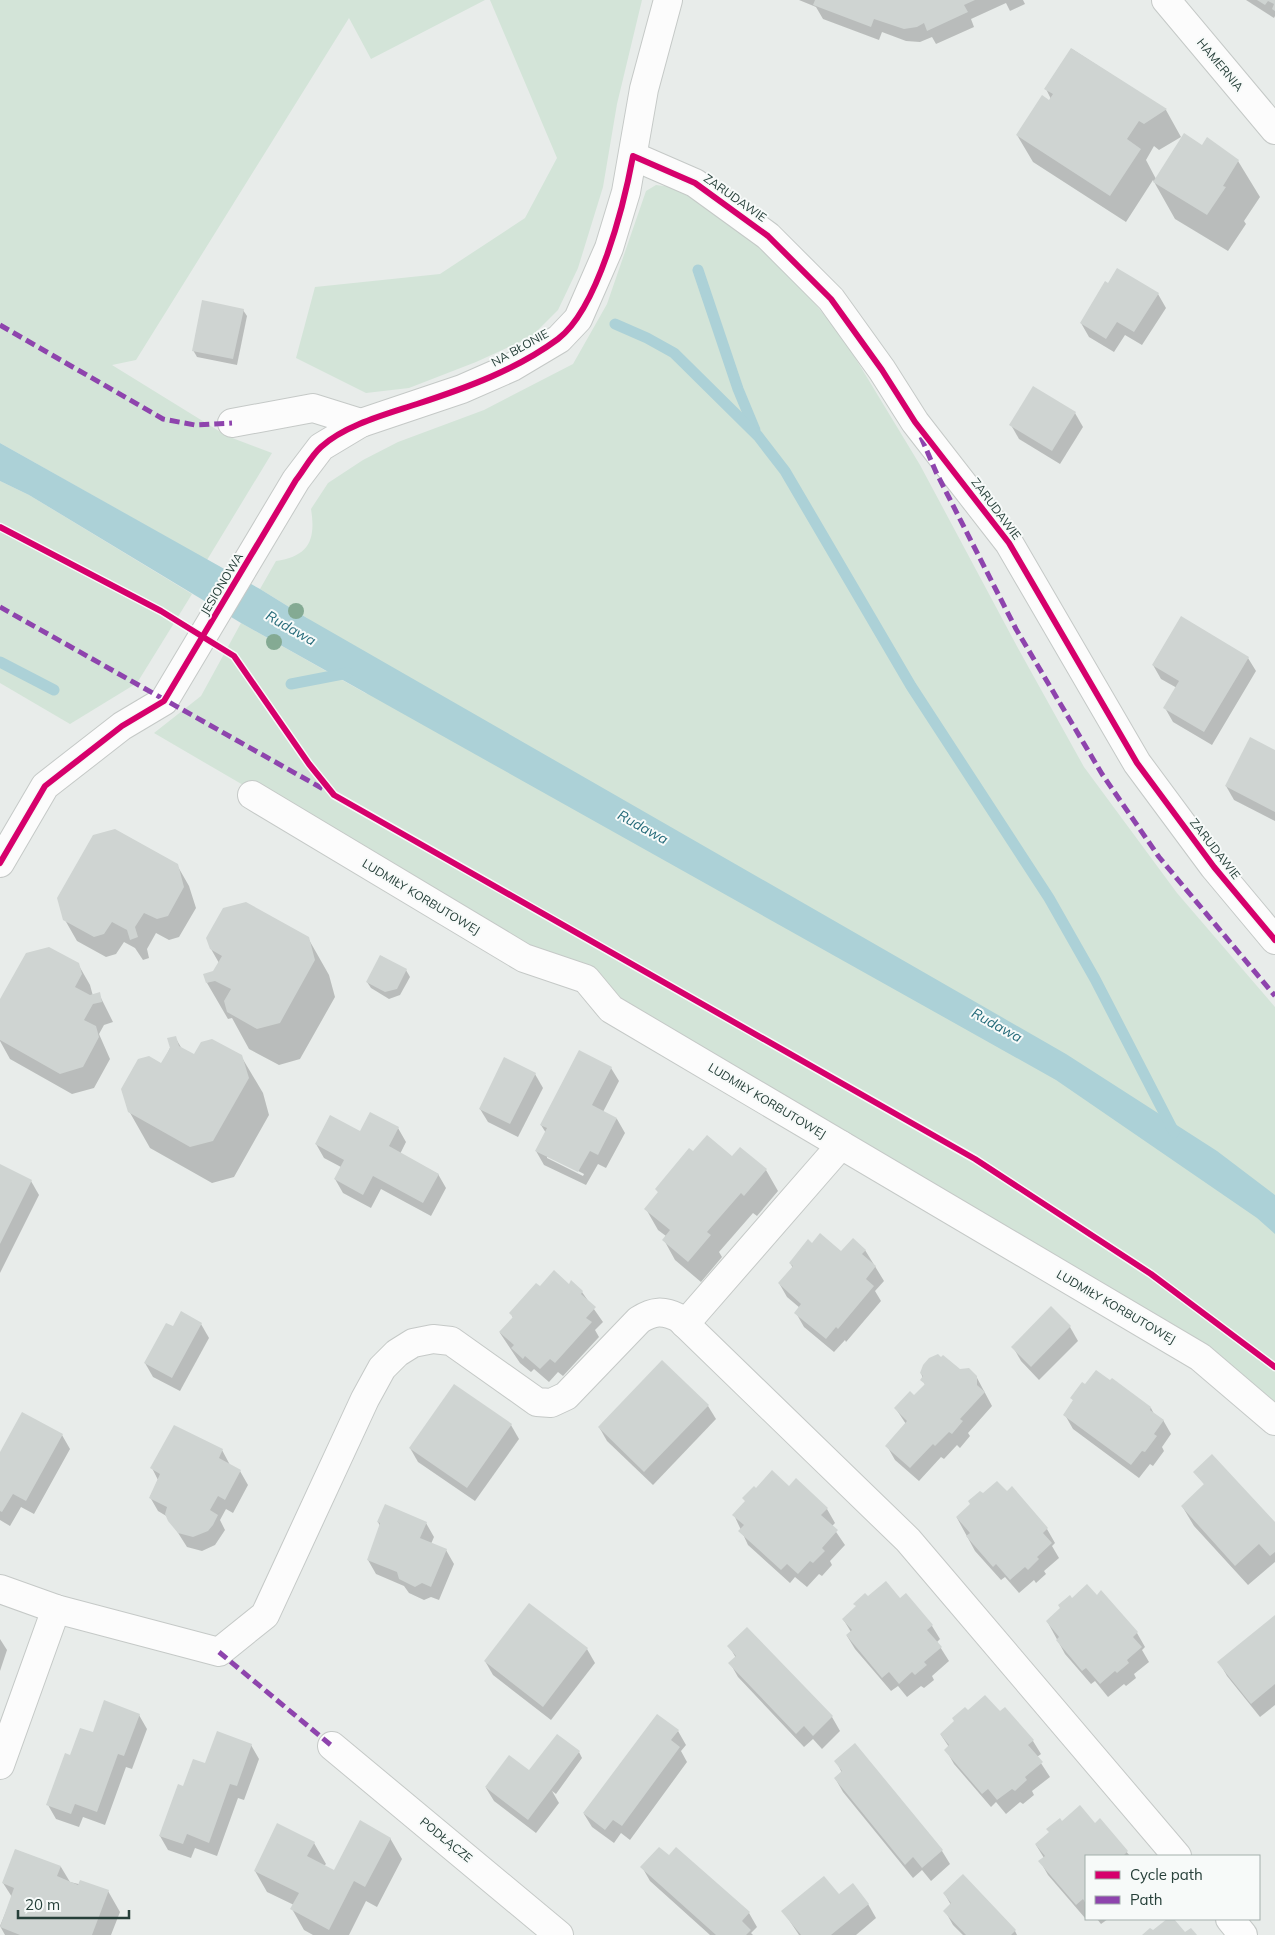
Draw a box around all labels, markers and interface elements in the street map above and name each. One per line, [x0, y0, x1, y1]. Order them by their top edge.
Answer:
street label: HAMERNIA [1194, 35, 1247, 94]
street label: ZARUDAWIE [701, 170, 770, 225]
street label: NA BŁONIE [488, 326, 551, 370]
street label: ZARUDAWIE [968, 475, 1024, 543]
street label: JESIONOWA [197, 550, 246, 618]
water label: Rudawa [263, 606, 319, 650]
water label: Rudawa [615, 806, 671, 848]
street label: ZARUDAWIE [1187, 815, 1244, 882]
street label: LUDMIŁY KORBUTOWEJ [360, 855, 483, 938]
water label: Rudawa [969, 1004, 1025, 1046]
street label: LUDMIŁY KORBUTOWEJ [706, 1059, 829, 1142]
street label: LUDMIŁY KORBUTOWEJ [1054, 1266, 1178, 1347]
street label: PODŁĄCZE [417, 1814, 476, 1865]
legend [1085, 1855, 1260, 1920]
text: Cycle path [1130, 1865, 1203, 1884]
scale bar [18, 1888, 129, 1920]
text: Path [1130, 1890, 1162, 1909]
text: 20 m [25, 1895, 60, 1914]

